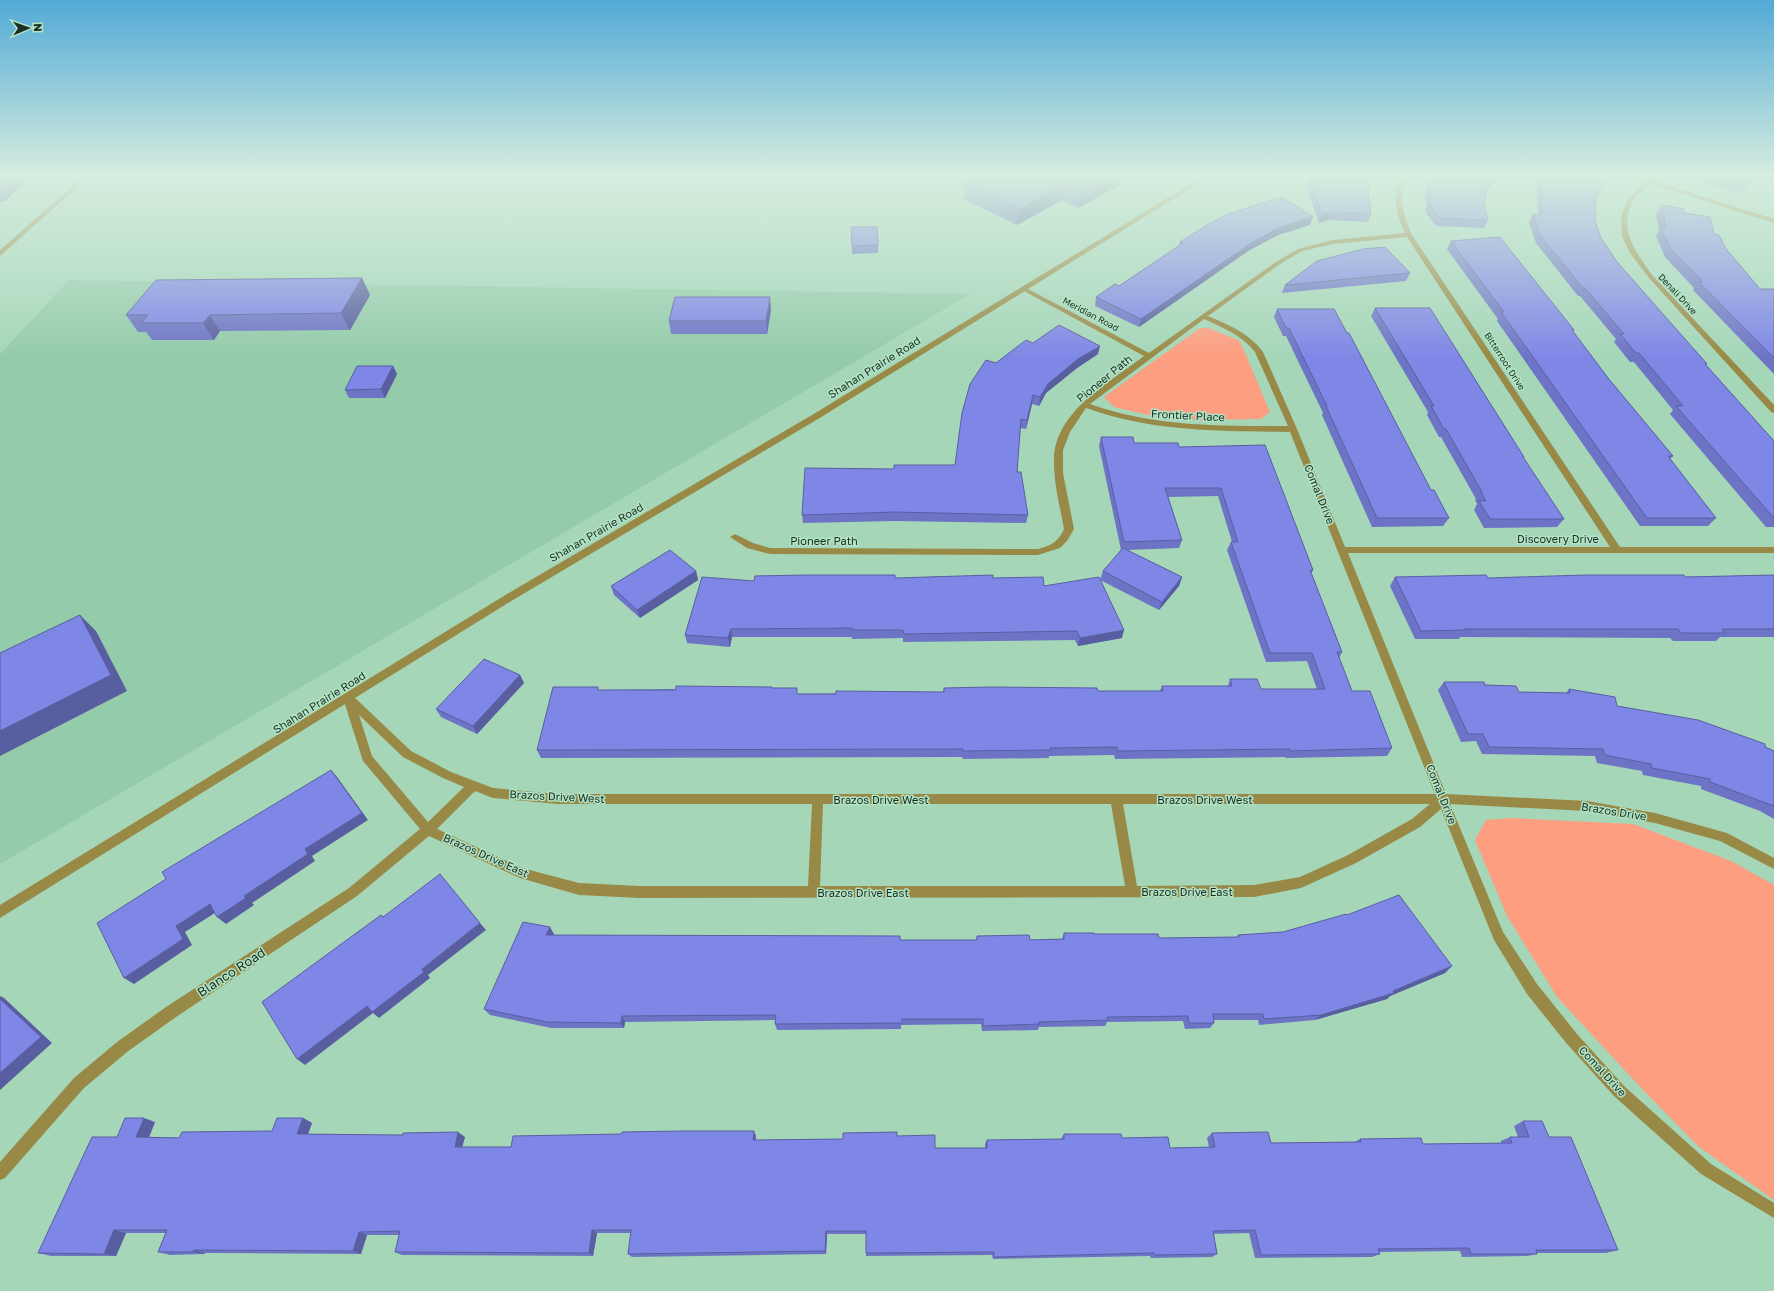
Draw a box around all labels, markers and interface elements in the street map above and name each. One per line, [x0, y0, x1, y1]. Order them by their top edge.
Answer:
north arrow [8, 8, 48, 48]
text: N [32, 23, 45, 32]
street label: Denali Drive [1656, 271, 1700, 317]
street label: Meridian Road [1061, 295, 1121, 333]
street label: Bitterroot Drive [1482, 330, 1528, 392]
street label: Shahan Prairie Road [825, 333, 923, 401]
street label: Pioneer Path [1074, 352, 1134, 404]
street label: Frontier Place [1151, 407, 1225, 423]
street label: Comal Drive [1302, 462, 1338, 526]
street label: Shahan Prairie Road [547, 500, 645, 564]
street label: Discovery Drive [1517, 532, 1599, 545]
street label: Pioneer Path [790, 534, 858, 547]
street label: Shahan Prairie Road [270, 668, 368, 736]
street label: Comal Drive [1424, 762, 1460, 826]
street label: Brazos Drive West [509, 787, 605, 805]
street label: Brazos Drive West [833, 793, 929, 806]
street label: Brazos Drive West [1157, 793, 1253, 806]
street label: Brazos Drive [1580, 799, 1648, 823]
street label: Brazos Drive East [442, 830, 530, 880]
street label: Brazos Drive East [1141, 885, 1233, 898]
street label: Brazos Drive East [817, 886, 909, 899]
street label: Blanco Road [194, 944, 268, 1000]
street label: Comal Drive [1577, 1043, 1629, 1099]

